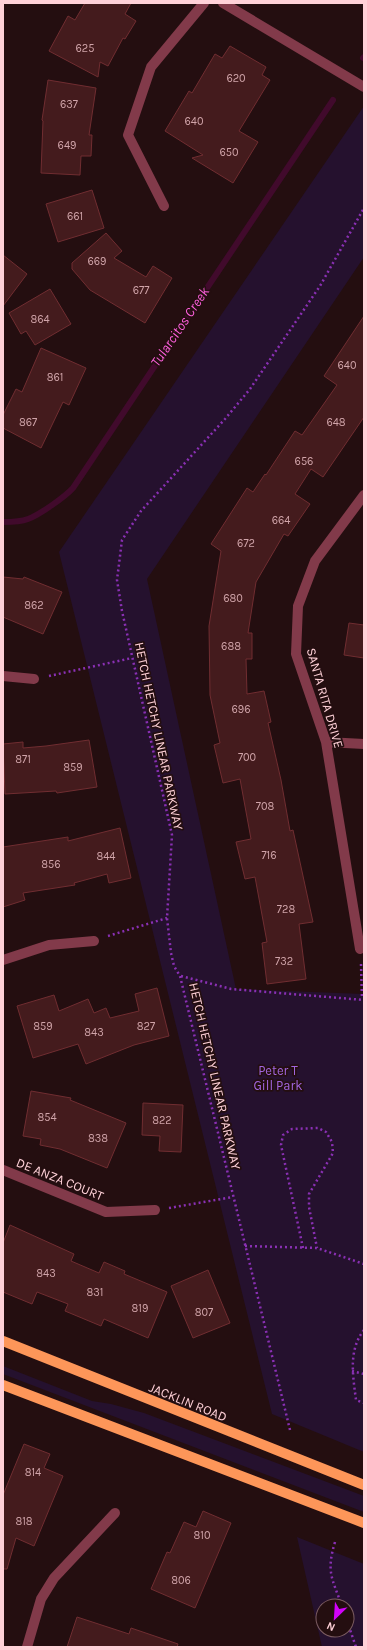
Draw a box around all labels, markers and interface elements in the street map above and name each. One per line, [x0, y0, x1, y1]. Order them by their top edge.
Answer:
house number: 625 [76, 42, 94, 55]
house number: 620 [226, 72, 246, 85]
house number: 637 [60, 98, 78, 111]
house number: 640 [185, 115, 203, 128]
house number: 649 [58, 139, 76, 152]
house number: 650 [219, 146, 239, 159]
house number: 661 [67, 210, 83, 223]
house number: 669 [88, 255, 106, 268]
water label: Tularcitos Creek [147, 283, 213, 370]
house number: 677 [133, 284, 149, 297]
house number: 864 [30, 313, 50, 326]
house number: 640 [338, 359, 356, 372]
house number: 861 [47, 371, 63, 384]
house number: 867 [19, 416, 37, 429]
house number: 648 [326, 416, 346, 429]
house number: 656 [295, 455, 313, 468]
house number: 664 [272, 514, 290, 527]
house number: 672 [237, 537, 255, 550]
house number: 680 [223, 592, 243, 605]
house number: 862 [24, 599, 44, 612]
house number: 688 [221, 640, 241, 653]
street label: HETCH HETCHY LINEAR PARKWAY [132, 641, 186, 831]
street label: SANTA RITA DRIVE [304, 646, 346, 750]
house number: 696 [232, 703, 250, 716]
house number: 700 [238, 751, 256, 764]
house number: 871 [15, 753, 31, 766]
house number: 859 [63, 761, 83, 774]
house number: 708 [256, 800, 274, 813]
house number: 716 [261, 849, 277, 862]
house number: 844 [96, 850, 116, 863]
house number: 856 [41, 858, 61, 871]
house number: 728 [277, 903, 295, 916]
house number: 732 [275, 955, 293, 968]
street label: HETCH HETCHY LINEAR PARKWAY [186, 981, 244, 1171]
house number: 859 [33, 1020, 53, 1033]
house number: 827 [137, 1020, 155, 1033]
house number: 843 [84, 1026, 104, 1039]
park label: Peter T Gill Park [254, 1063, 303, 1093]
house number: 854 [37, 1111, 57, 1124]
house number: 822 [152, 1114, 172, 1127]
house number: 838 [88, 1132, 108, 1145]
street label: DE ANZA COURT [14, 1155, 106, 1204]
house number: 843 [36, 1267, 56, 1280]
house number: 831 [87, 1286, 103, 1299]
house number: 819 [132, 1302, 148, 1315]
house number: 807 [195, 1306, 213, 1319]
street label: JACKLIN ROAD [147, 1380, 229, 1424]
house number: 814 [25, 1466, 41, 1479]
house number: 818 [15, 1515, 33, 1528]
house number: 810 [194, 1529, 210, 1542]
house number: 806 [171, 1574, 191, 1587]
north arrow [315, 1598, 355, 1638]
text: N [325, 1619, 337, 1634]

